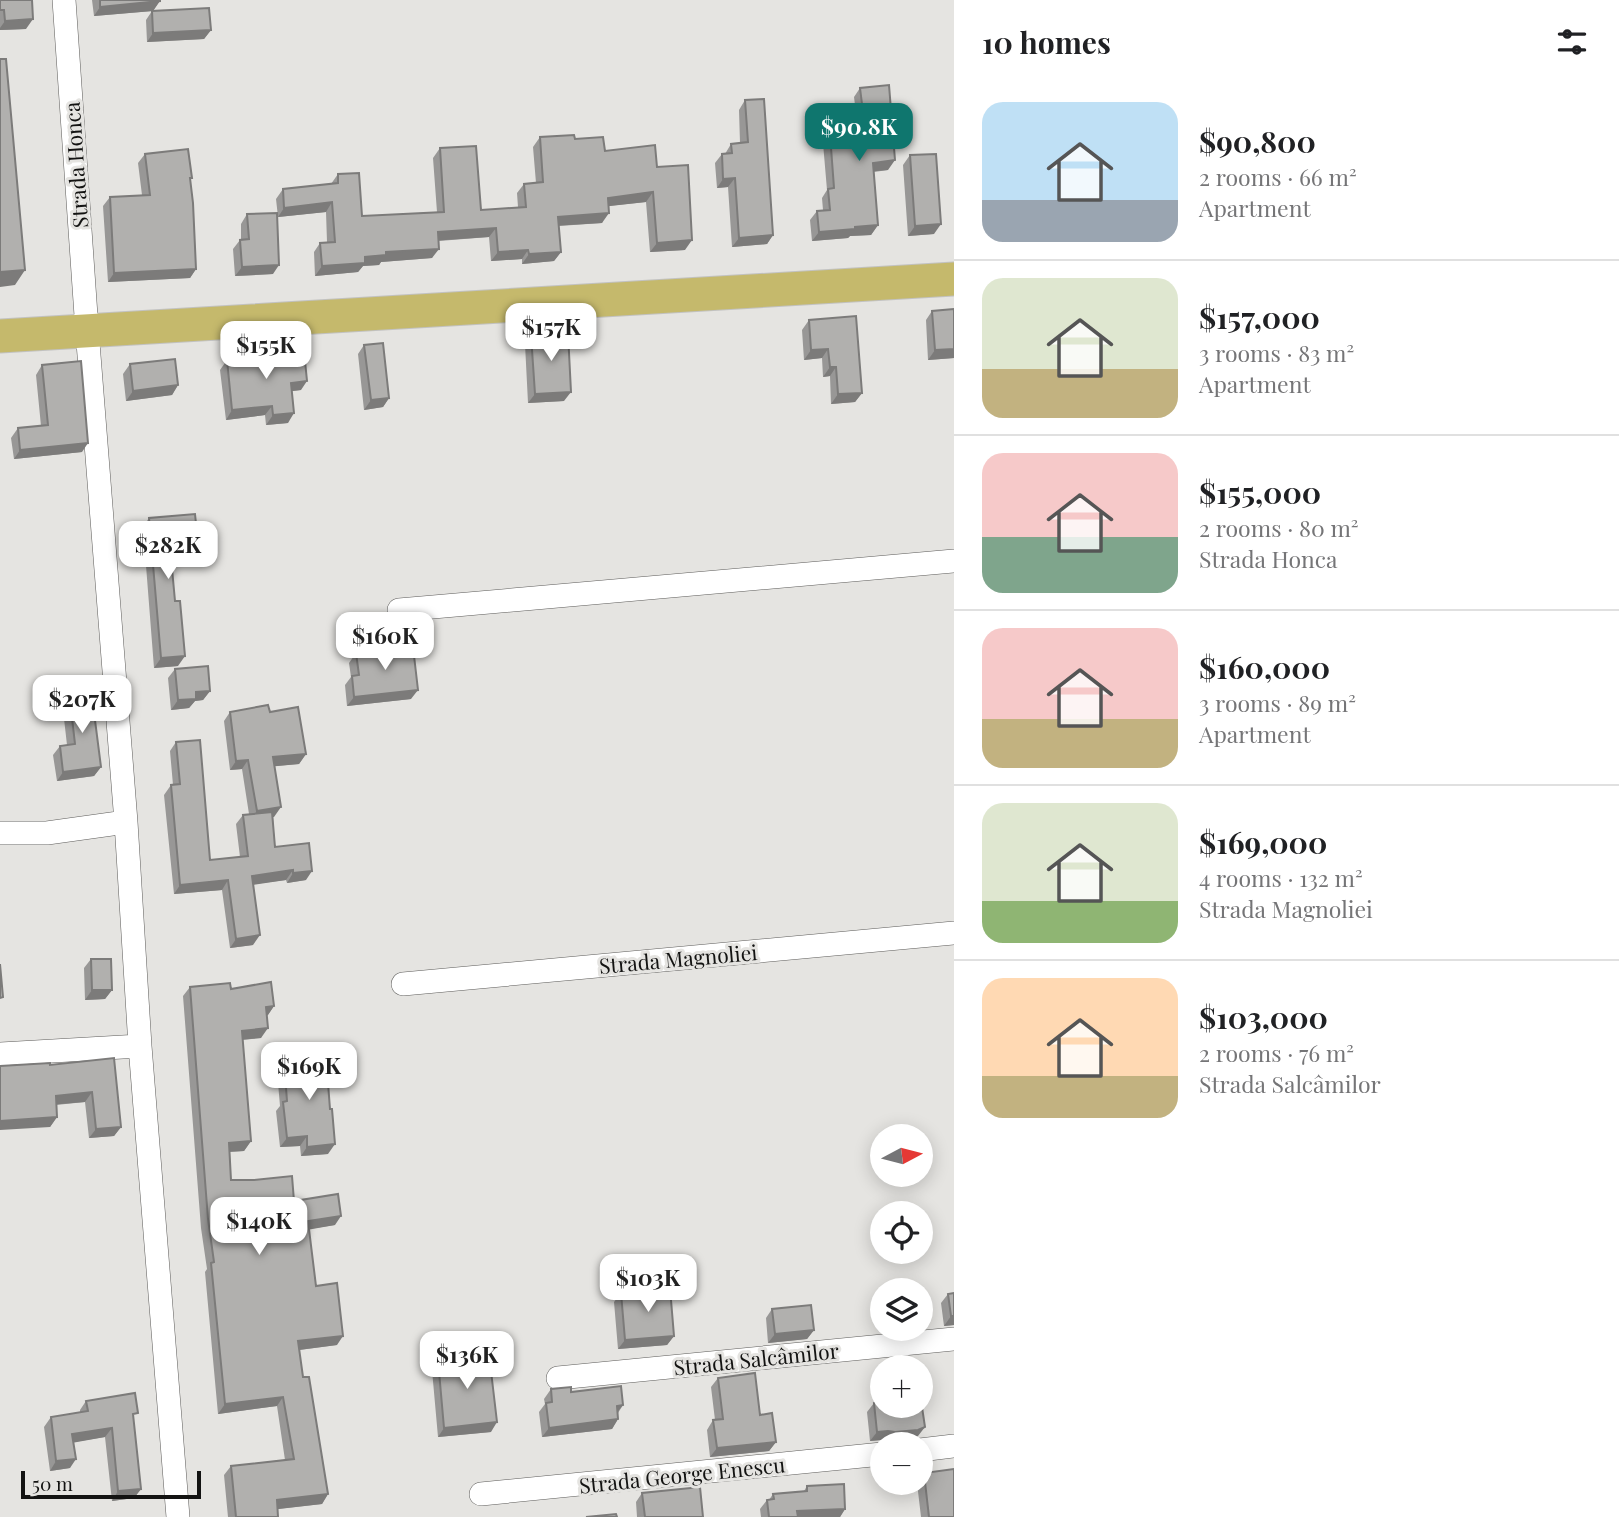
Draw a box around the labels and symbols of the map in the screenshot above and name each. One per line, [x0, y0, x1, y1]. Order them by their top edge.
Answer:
street label: Strada Honca [57, 100, 93, 229]
pin: $90.8K [802, 104, 916, 163]
pin: $157K [502, 304, 600, 363]
pin: $155K [217, 322, 315, 381]
pin: $282K [119, 522, 217, 581]
pin: $160K [336, 612, 434, 672]
pin: $207K [33, 676, 131, 735]
street label: Strada Magnoliei [598, 937, 758, 979]
pin: $169K [260, 1042, 358, 1102]
north arrow [870, 1124, 933, 1186]
pin: $140K [210, 1198, 308, 1257]
pin: $103K [599, 1254, 697, 1314]
pin: $136K [418, 1332, 516, 1391]
street label: Strada Salcâmilor [672, 1335, 841, 1381]
street label: Strada George Enescu [578, 1449, 786, 1499]
scale bar [21, 1468, 201, 1500]

